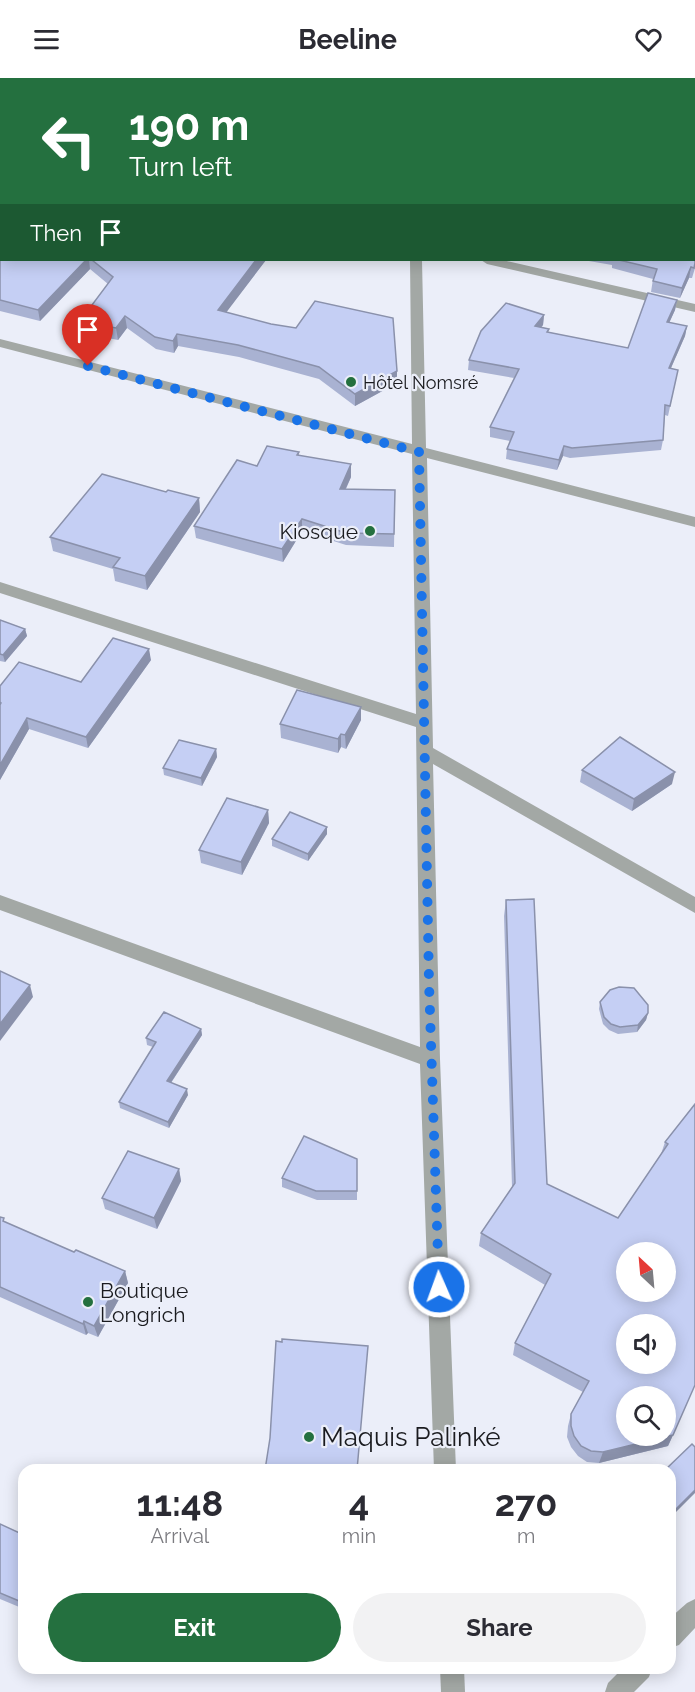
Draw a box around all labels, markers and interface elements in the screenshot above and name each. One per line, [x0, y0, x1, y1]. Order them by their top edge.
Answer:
icon: menu [30, 23, 63, 56]
icon: heart [632, 23, 665, 56]
text: Beeline [298, 24, 397, 55]
text: 190 m [129, 101, 249, 150]
icon: left [30, 102, 108, 180]
text: Turn left [129, 151, 232, 182]
icon: arrive [94, 216, 127, 249]
text: Then [30, 220, 82, 246]
pin [62, 304, 113, 366]
icon: arrive [71, 313, 104, 346]
place label: Hôtel Nomsré [363, 372, 479, 393]
marker: Hôtel Nomsré [344, 375, 358, 389]
place label: Kiosque [280, 519, 358, 544]
marker: Kiosque [363, 524, 377, 538]
north arrow [616, 1242, 676, 1302]
map controls [616, 1242, 676, 1446]
position arrow [407, 1255, 471, 1319]
place label: Boutique Longrich [100, 1278, 188, 1327]
marker: Boutique Longrich [81, 1295, 95, 1309]
button: sound [616, 1314, 676, 1374]
button: search [616, 1386, 676, 1446]
place label: Maquis Palinké [321, 1422, 501, 1452]
marker: Maquis Palinké [302, 1430, 316, 1444]
text: 11:48 [137, 1482, 223, 1524]
text: 4 [349, 1482, 369, 1524]
text: 270 [495, 1482, 557, 1524]
text: Arrival [151, 1524, 209, 1548]
text: min [342, 1524, 376, 1548]
text: m [517, 1524, 535, 1548]
button: Exit [48, 1593, 341, 1662]
button: Share [353, 1593, 646, 1662]

